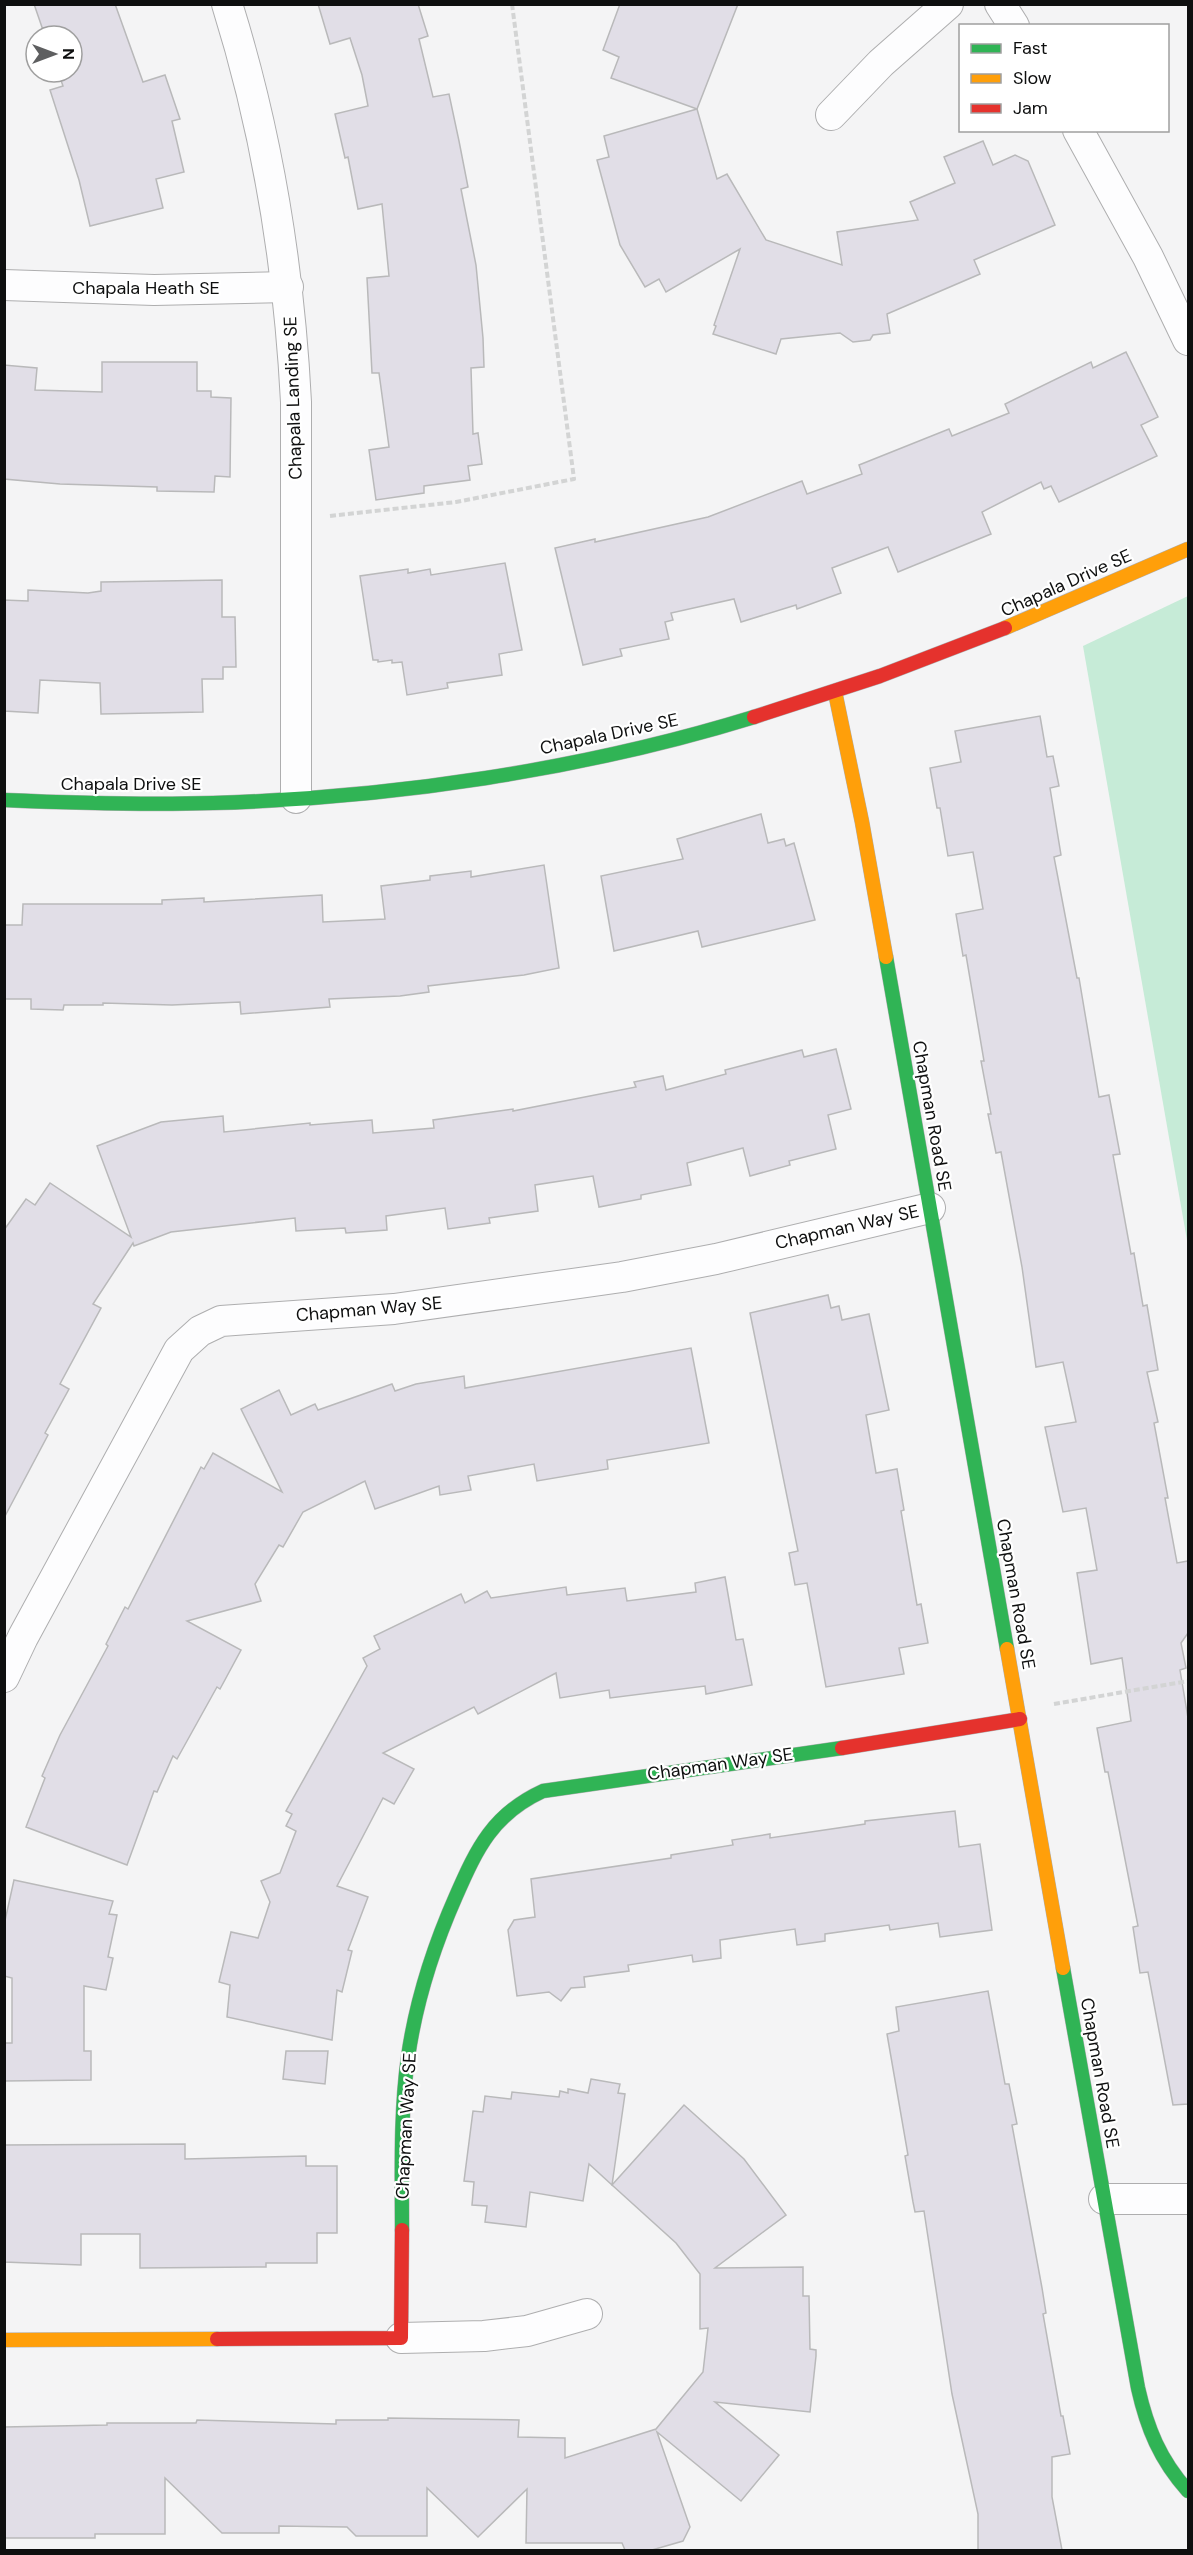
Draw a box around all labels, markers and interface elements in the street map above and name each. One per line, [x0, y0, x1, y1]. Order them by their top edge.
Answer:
north arrow [24, 24, 84, 84]
legend [959, 24, 1169, 132]
text: Fast [1013, 36, 1048, 60]
text: N [58, 48, 79, 60]
text: Slow [1013, 66, 1052, 90]
text: Jam [1013, 96, 1048, 120]
street label: Chapala Heath SE [72, 276, 220, 300]
street label: Chapala Landing SE [278, 316, 308, 480]
street label: Chapala Drive SE [997, 543, 1135, 623]
street label: Chapala Drive SE [538, 708, 680, 760]
street label: Chapala Drive SE [61, 772, 201, 796]
street label: Chapman Road SE [907, 1039, 957, 1193]
street label: Chapman Way SE [773, 1199, 921, 1255]
street label: Chapman Way SE [295, 1291, 443, 1327]
street label: Chapman Road SE [991, 1517, 1041, 1671]
street label: Chapman Way SE [646, 1742, 794, 1786]
street label: Chapman Road SE [1075, 1996, 1125, 2150]
street label: Chapman Way SE [390, 2052, 422, 2200]

